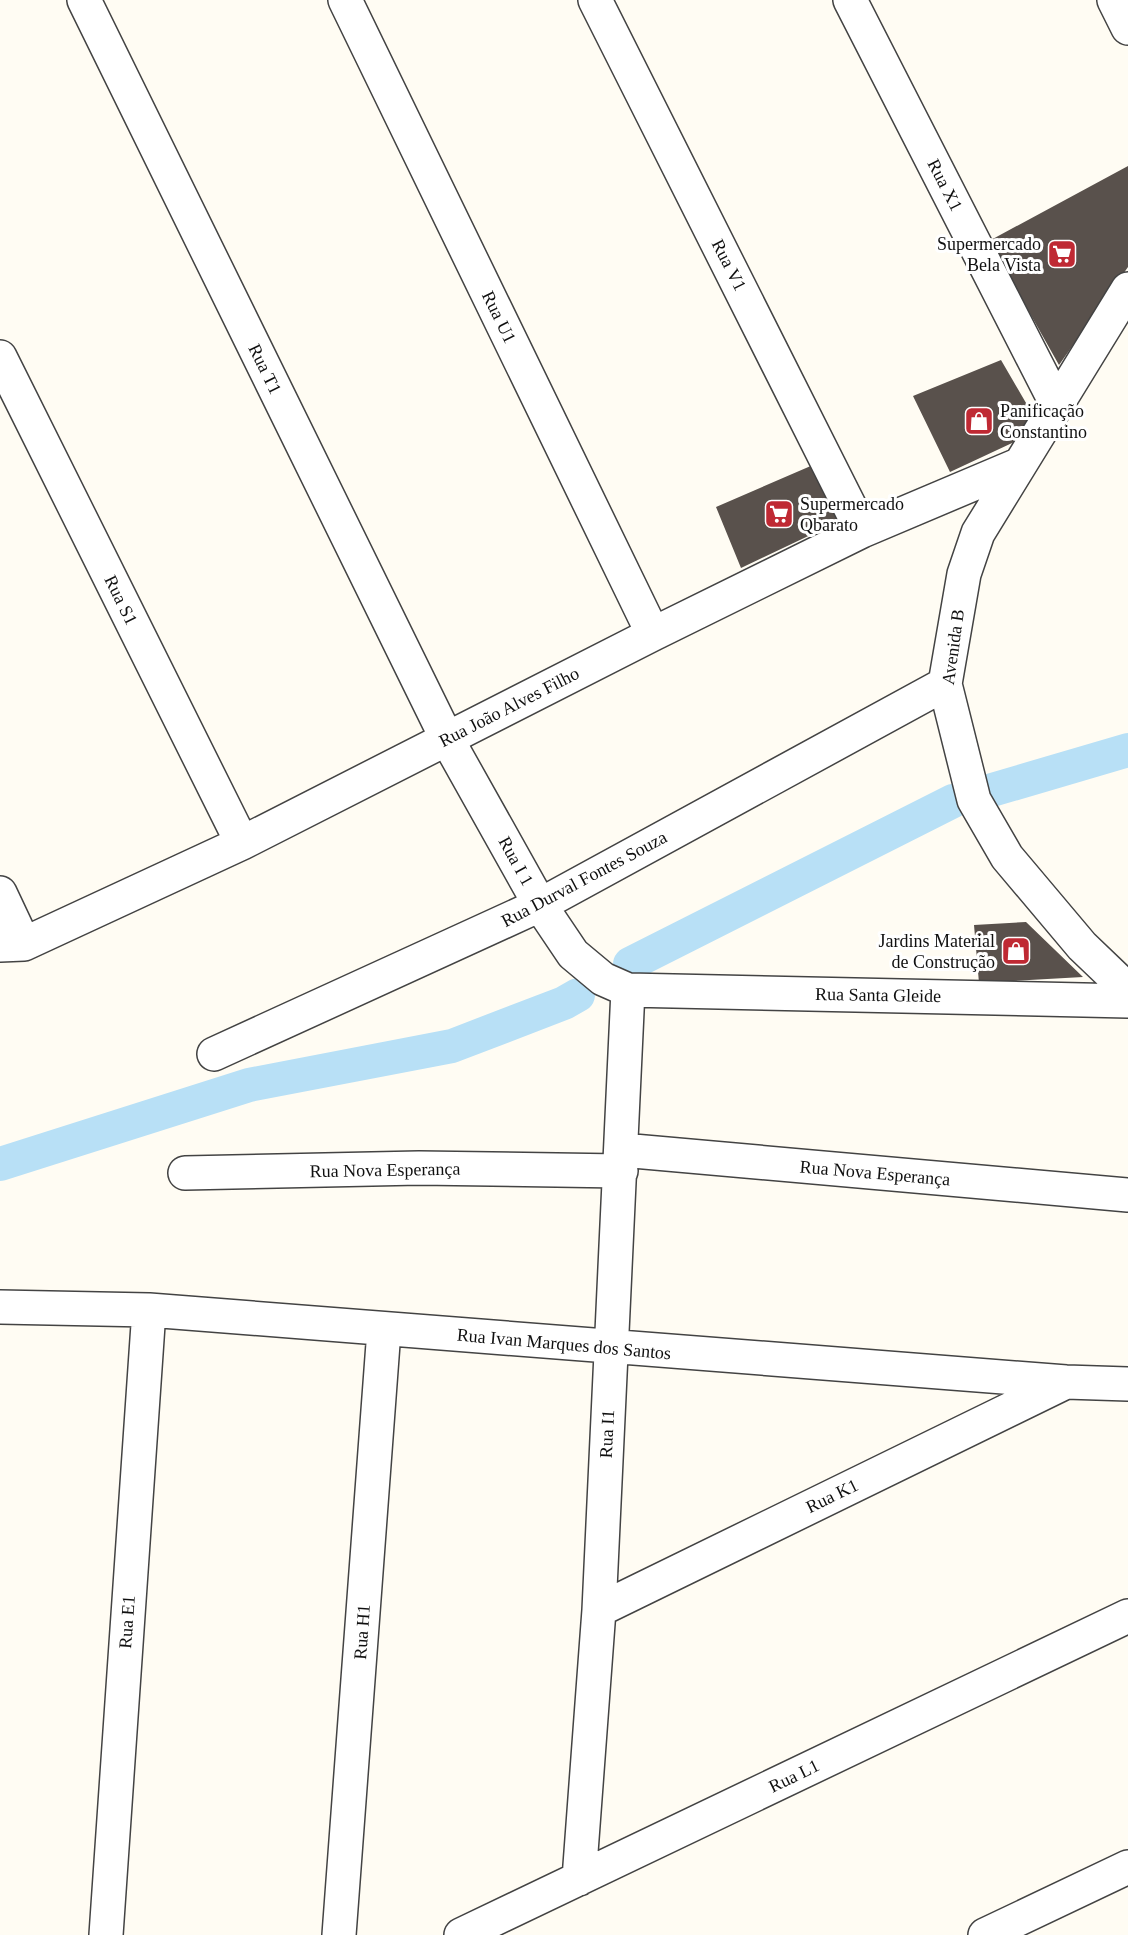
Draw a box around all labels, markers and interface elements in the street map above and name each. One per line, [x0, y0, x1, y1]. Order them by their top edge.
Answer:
street label: Rua X1 [923, 156, 967, 214]
place label: Supermercado Bela Vista [937, 234, 1041, 275]
street label: Rua V1 [708, 236, 750, 294]
supermarket icon: Supermercado Bela Vista [1046, 238, 1078, 270]
street label: Rua U1 [478, 288, 520, 346]
street label: Rua T1 [244, 341, 286, 397]
place label: Panificação Constantino [1000, 401, 1087, 442]
shop icon: Panificação Constantino [963, 405, 995, 437]
place label: Supermercado Qbarato [800, 494, 904, 535]
supermarket icon: Supermercado Qbarato [763, 498, 795, 530]
street label: Rua S1 [101, 572, 141, 628]
street label: Avenida B [938, 608, 968, 686]
street label: Rua João Alves Filho [436, 663, 582, 751]
street label: Rua Durval Fontes Souza [498, 827, 670, 931]
street label: Rua I 1 [494, 833, 538, 889]
place label: Jardins Material de Construção [879, 931, 995, 972]
shop icon: Jardins Material de Construção [1000, 935, 1032, 967]
street label: Rua Santa Gleide [815, 984, 941, 1006]
street label: Rua Nova Esperança [799, 1156, 951, 1190]
street label: Rua Nova Esperança [309, 1159, 461, 1181]
street label: Rua Ivan Marques dos Santos [456, 1325, 672, 1363]
street label: Rua I1 [596, 1409, 618, 1459]
street label: Rua K1 [803, 1475, 861, 1517]
street label: Rua E1 [115, 1595, 139, 1649]
street label: Rua H1 [350, 1604, 374, 1660]
street label: Rua L1 [766, 1755, 822, 1797]

